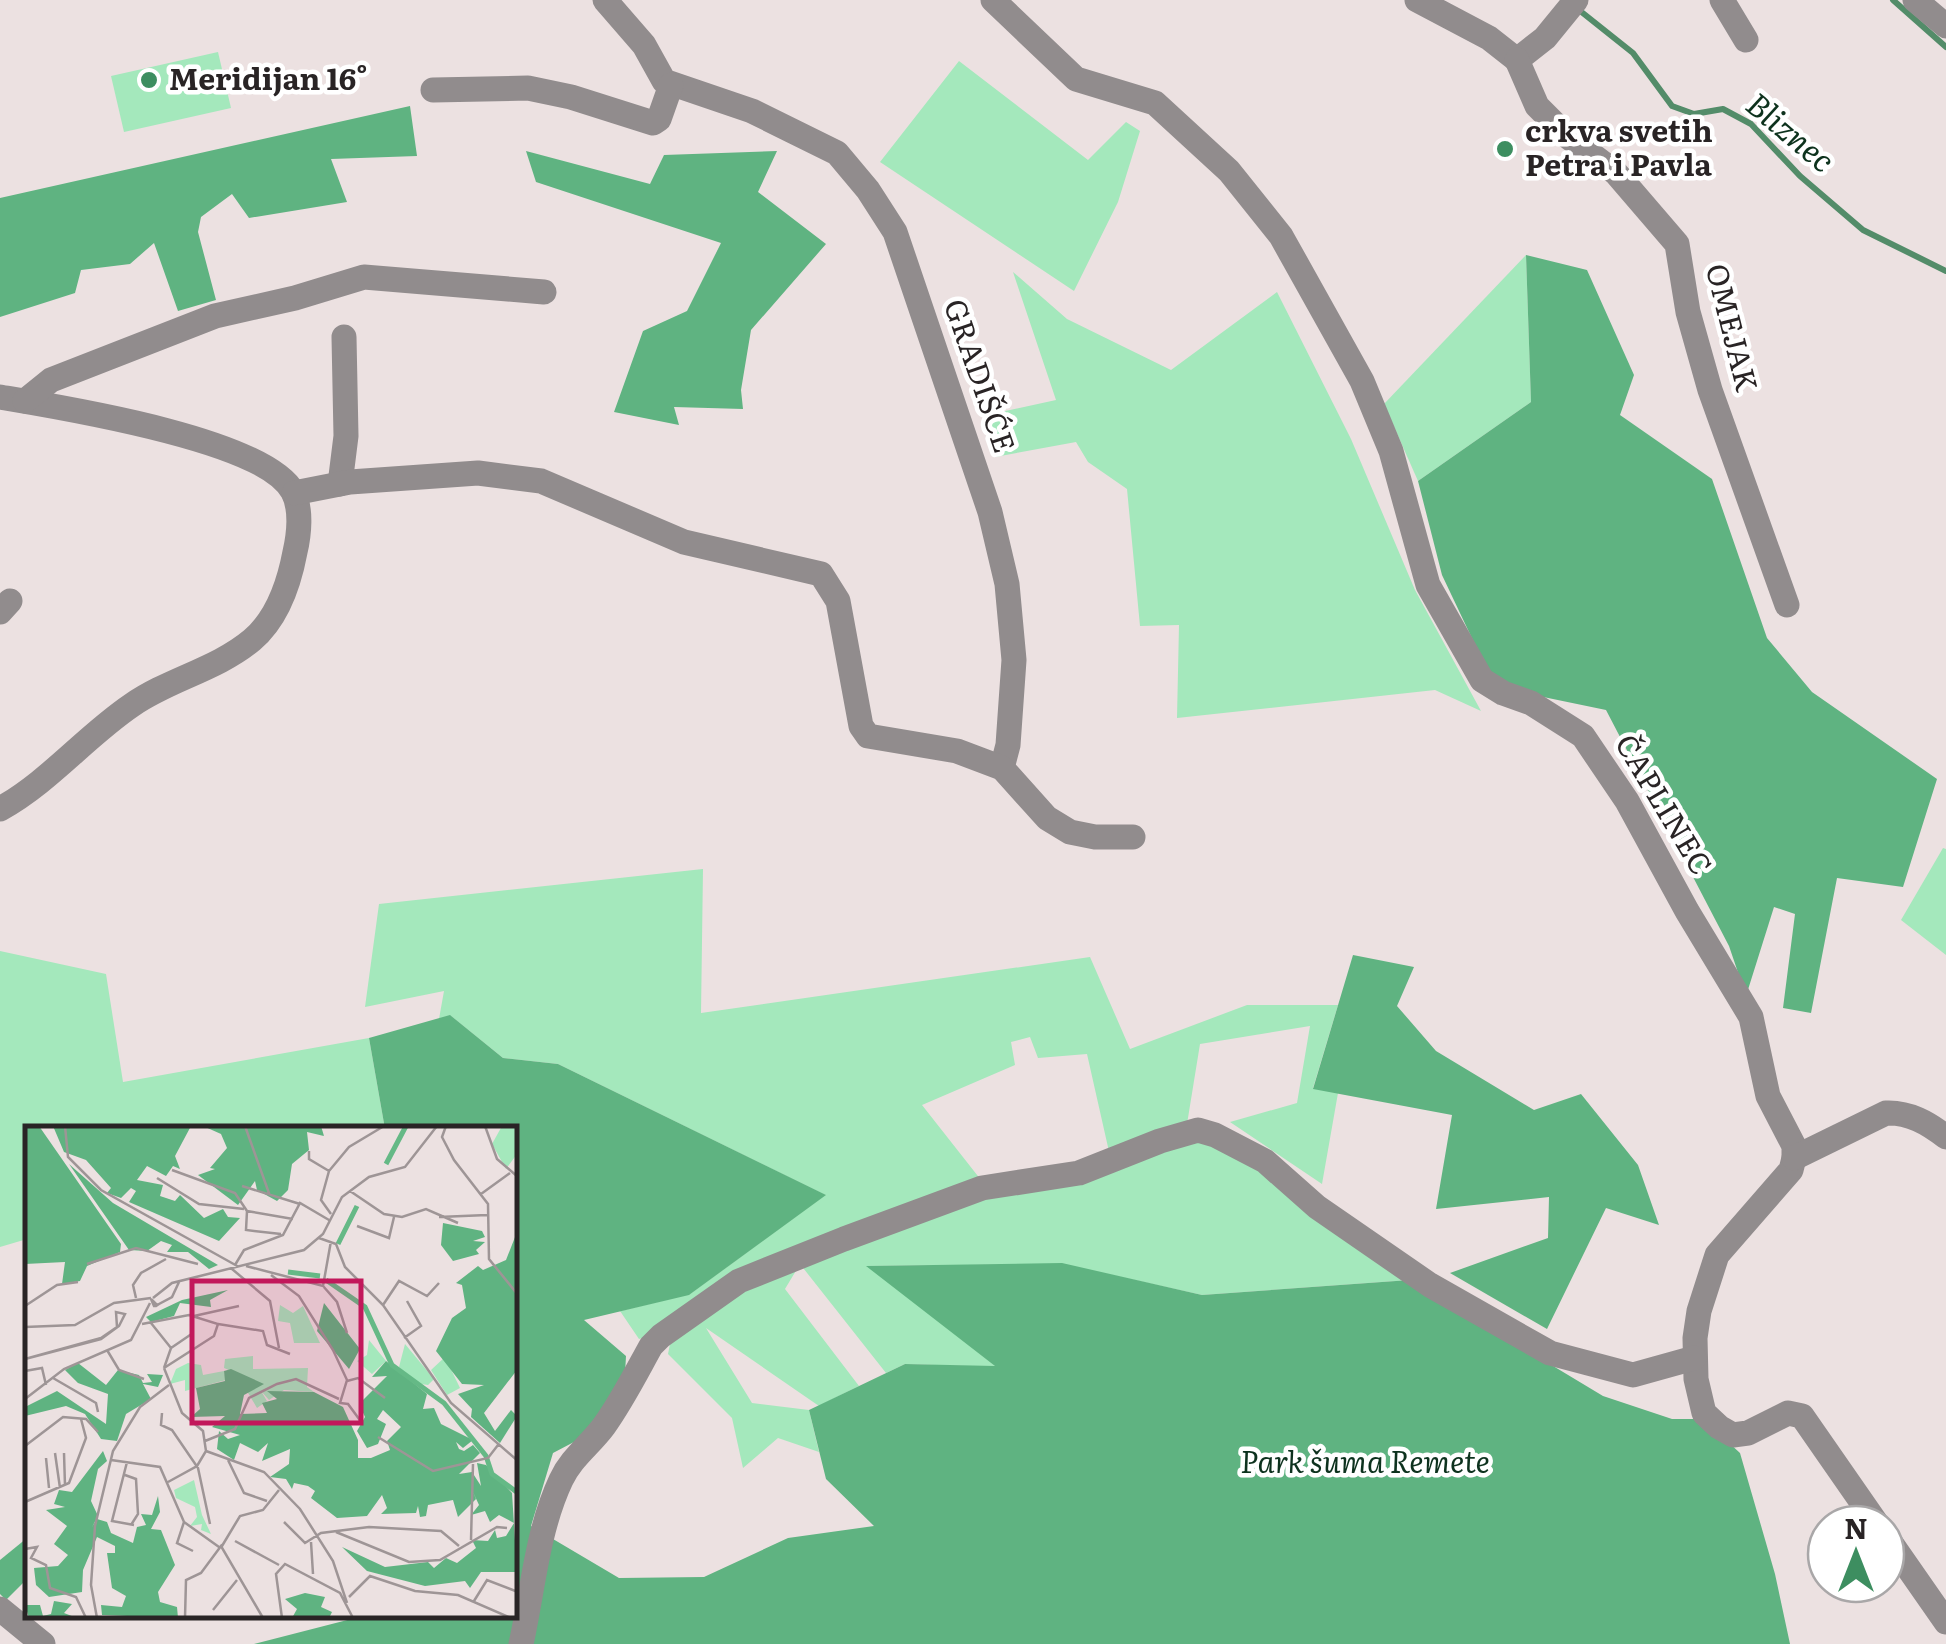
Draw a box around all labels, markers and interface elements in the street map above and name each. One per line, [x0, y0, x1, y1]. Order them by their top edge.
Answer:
place label: Meridijan 16° [169, 55, 367, 99]
marker: Meridijan 16° [138, 69, 160, 91]
water label: Bliznec [1737, 79, 1847, 182]
place label: crkva svetih Petra i Pavla [1525, 107, 1713, 185]
marker: crkva svetih Petra i Pavla [1494, 138, 1516, 160]
street label: OMEJAK [1697, 259, 1771, 396]
street label: GRADIŠĆE [935, 292, 1029, 458]
street label: ČAPLINEC [1606, 725, 1725, 882]
inset map [25, 1126, 518, 1619]
park label: Park šuma Remete [1240, 1438, 1490, 1482]
north arrow [1806, 1504, 1906, 1604]
text: N [1844, 1506, 1868, 1548]

